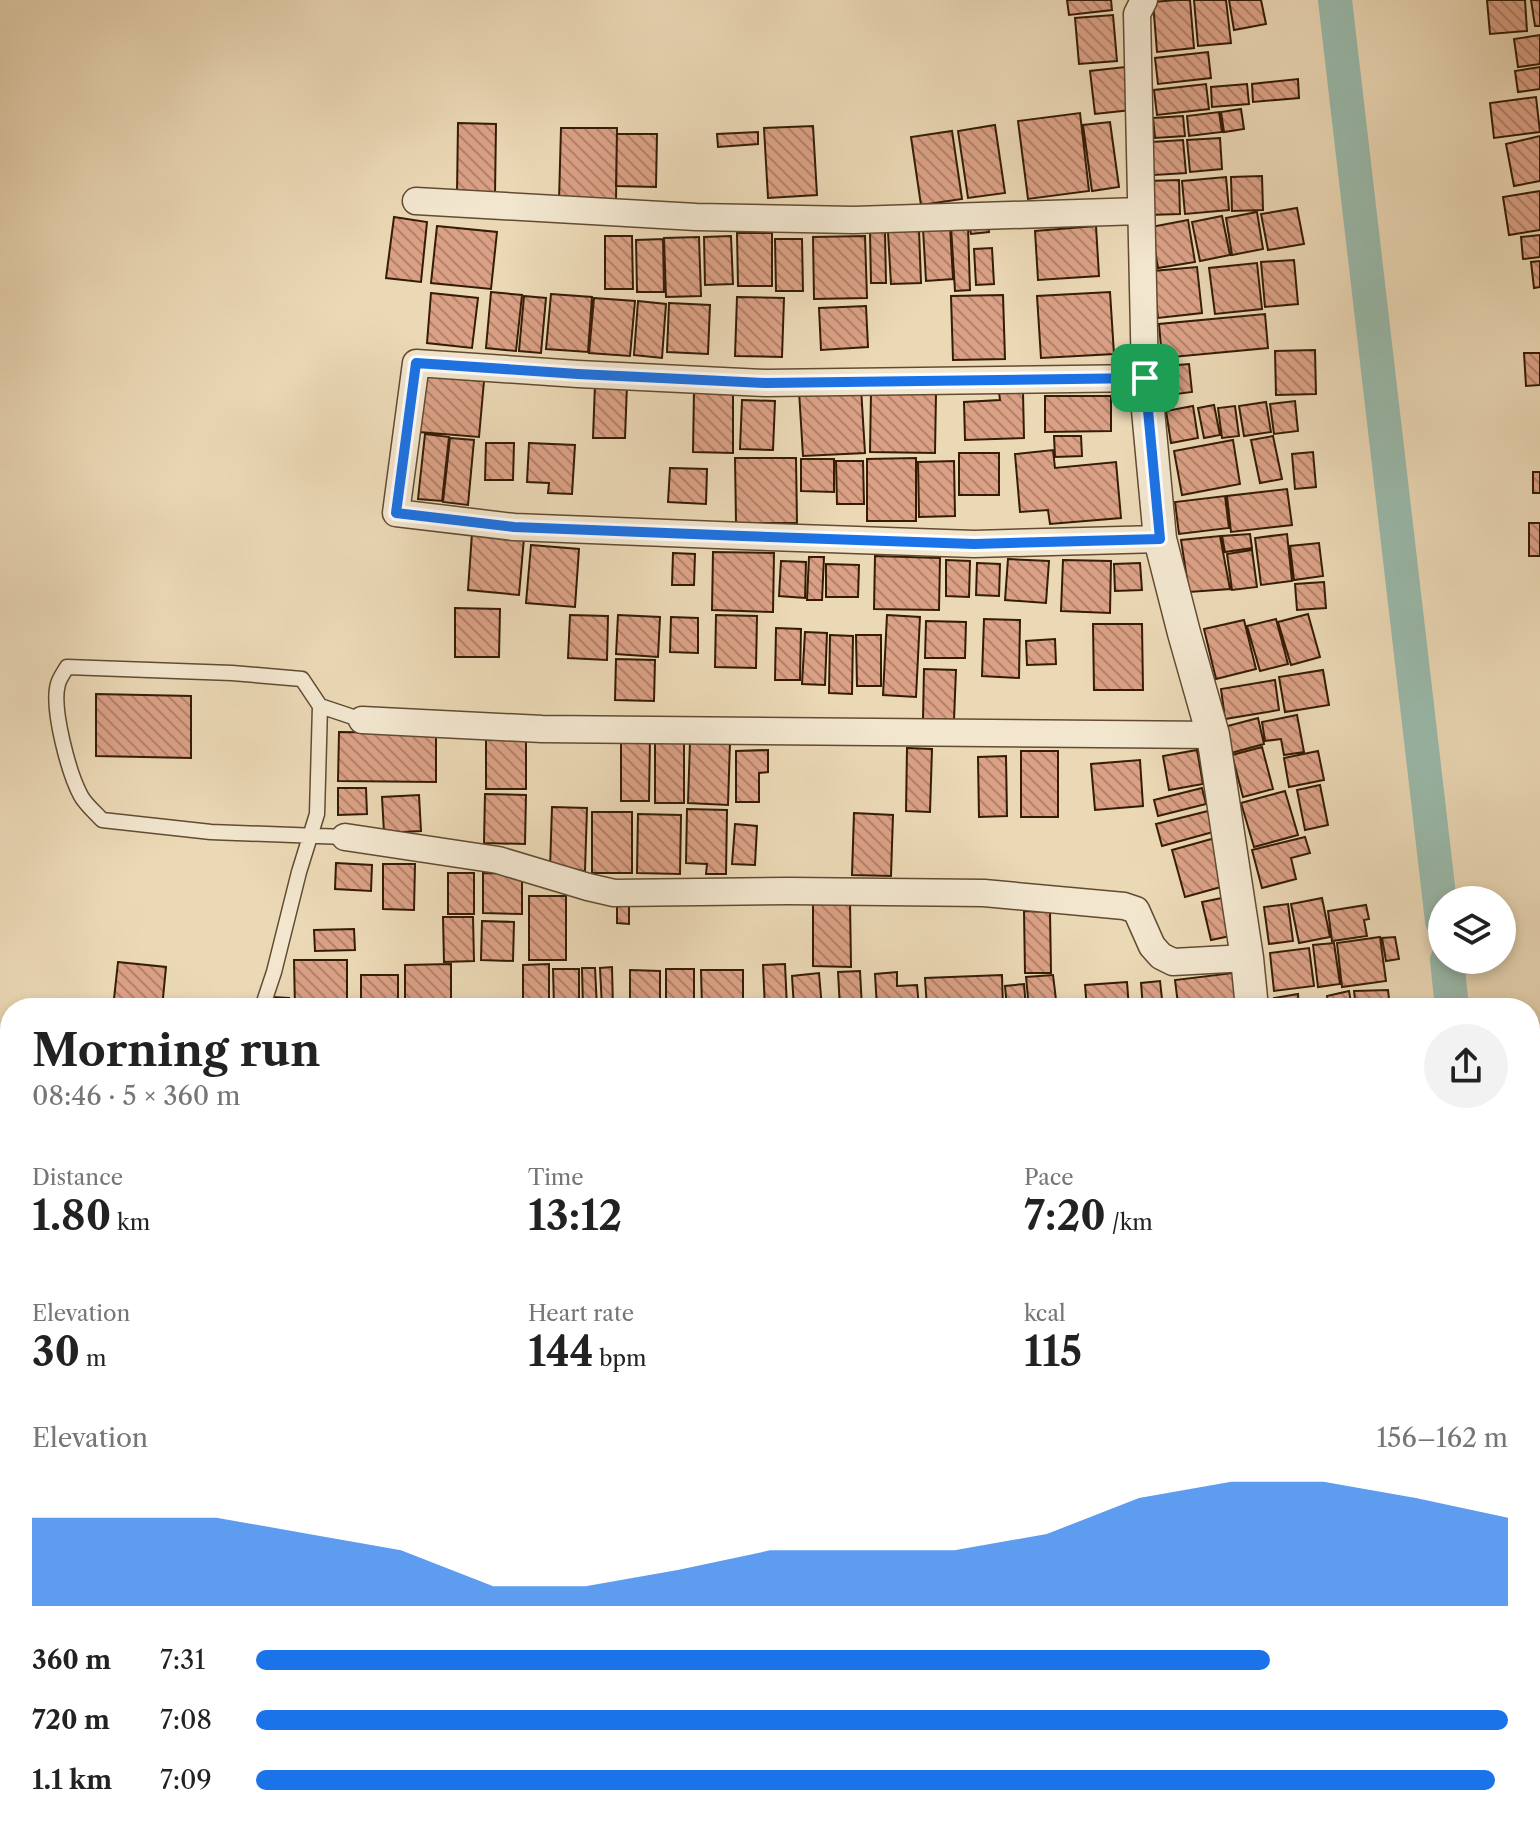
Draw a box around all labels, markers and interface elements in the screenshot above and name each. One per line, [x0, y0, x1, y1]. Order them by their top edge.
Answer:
pin [1111, 344, 1179, 412]
icon: arrive [1123, 356, 1167, 400]
map controls [1428, 886, 1516, 974]
button: layers [1428, 886, 1516, 974]
text: Morning run [32, 1023, 321, 1077]
button: share [1424, 1024, 1508, 1108]
text: 08:46 · 5 × 360 m [32, 1080, 240, 1112]
text: Distance [32, 1164, 123, 1191]
text: Time [528, 1164, 584, 1191]
text: Pace [1024, 1164, 1074, 1191]
text: 1.80 [32, 1191, 111, 1240]
text: 13:12 [528, 1191, 622, 1240]
text: 7:20 [1024, 1191, 1106, 1240]
text: km [111, 1209, 150, 1236]
text: /km [1106, 1209, 1153, 1236]
text: Elevation [32, 1300, 130, 1327]
text: Heart rate [528, 1300, 634, 1327]
text: kcal [1024, 1300, 1066, 1327]
text: 30 [32, 1327, 80, 1376]
text: 144 [528, 1327, 593, 1376]
text: 115 [1024, 1327, 1082, 1376]
text: m [80, 1345, 106, 1372]
text: bpm [593, 1345, 647, 1372]
text: Elevation [32, 1422, 148, 1454]
text: 156–162 m [1376, 1422, 1508, 1454]
text: 360 m [32, 1644, 111, 1676]
text: 7:31 [160, 1644, 205, 1676]
text: 720 m [32, 1704, 110, 1736]
text: 7:08 [160, 1704, 212, 1736]
text: 1.1 km [32, 1764, 112, 1796]
text: 7:09 [160, 1764, 212, 1796]

